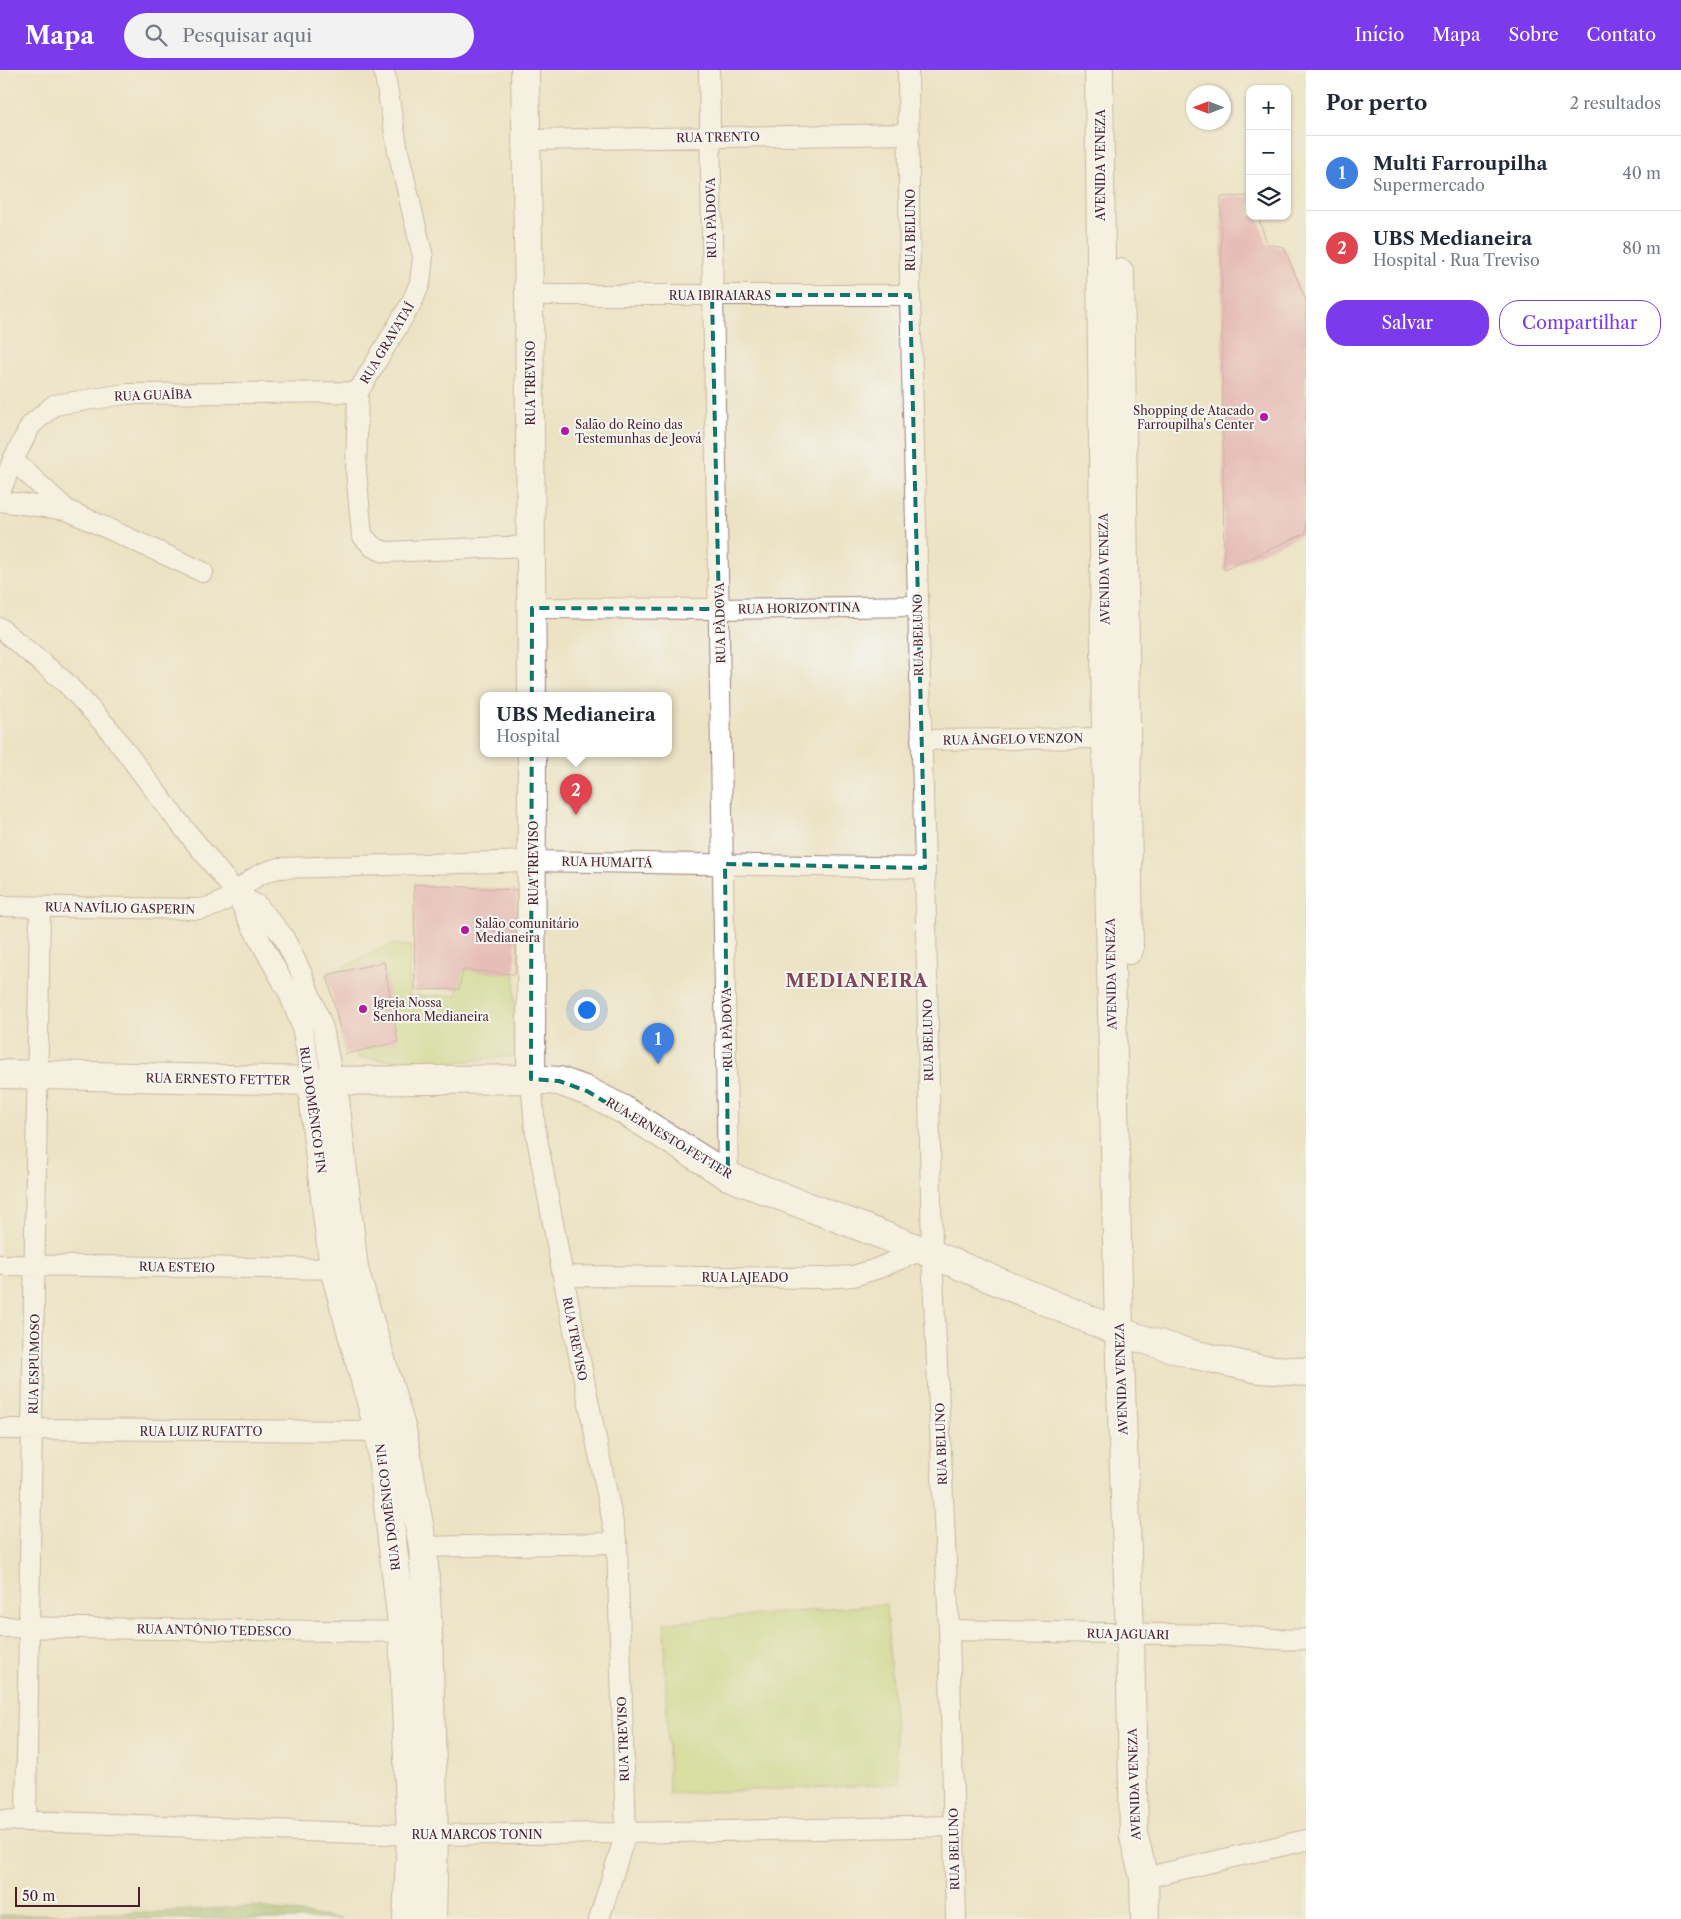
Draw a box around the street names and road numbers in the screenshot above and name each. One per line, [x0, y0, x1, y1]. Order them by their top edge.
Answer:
street label: AVENIDA VENEZA [1093, 108, 1108, 222]
street label: RUA TRENTO [676, 129, 760, 145]
street label: RUA PÀDOVA [702, 176, 719, 259]
street label: RUA BELUNO [903, 189, 918, 271]
street label: RUA IBIRAIARAS [669, 288, 771, 303]
street label: RUA GRAVATAÍ [356, 299, 417, 387]
street label: RUA TREVISO [523, 340, 538, 426]
street label: RUA GUAÍBA [114, 385, 193, 404]
street label: AVENIDA VENEZA [1096, 512, 1112, 626]
street label: RUA PÀDOVA [711, 581, 728, 664]
street label: RUA BELUNO [910, 594, 926, 676]
street label: RUA HORIZONTINA [738, 599, 861, 617]
street label: RUA ÂNGELO VENZON [943, 729, 1083, 748]
street label: RUA TREVISO [526, 820, 541, 906]
street label: RUA HUMAITÁ [561, 853, 654, 870]
street label: RUA NAVÍLIO GASPERIN [45, 898, 195, 917]
street label: AVENIDA VENEZA [1103, 917, 1119, 1031]
street label: RUA PÀDOVA [718, 986, 735, 1069]
street label: RUA BELUNO [920, 999, 936, 1081]
street label: RUA DOMÊNICO FIN [297, 1045, 330, 1175]
street label: RUA ERNESTO FETTER [145, 1070, 292, 1088]
street label: RUA ERNESTO FETTER [603, 1094, 736, 1182]
street label: RUA ESTEIO [139, 1259, 215, 1275]
street label: RUA LAJEADO [702, 1270, 789, 1285]
street label: RUA TREVISO [560, 1296, 590, 1382]
street label: RUA ESPUMOSO [26, 1313, 42, 1415]
street label: AVENIDA VENEZA [1112, 1322, 1130, 1436]
street label: RUA BELUNO [932, 1402, 950, 1485]
street label: RUA LUIZ RUFATTO [140, 1424, 262, 1439]
street label: RUA DOMÊNICO FIN [372, 1442, 403, 1572]
street label: RUA ANTÔNIO TEDESCO [136, 1620, 292, 1639]
street label: RUA JAGUARI [1087, 1626, 1169, 1642]
street label: RUA TREVISO [614, 1696, 632, 1782]
street label: AVENIDA VENEZA [1125, 1727, 1143, 1841]
street label: RUA BELUNO [946, 1808, 962, 1890]
street label: RUA MARCOS TONIN [411, 1827, 543, 1842]

